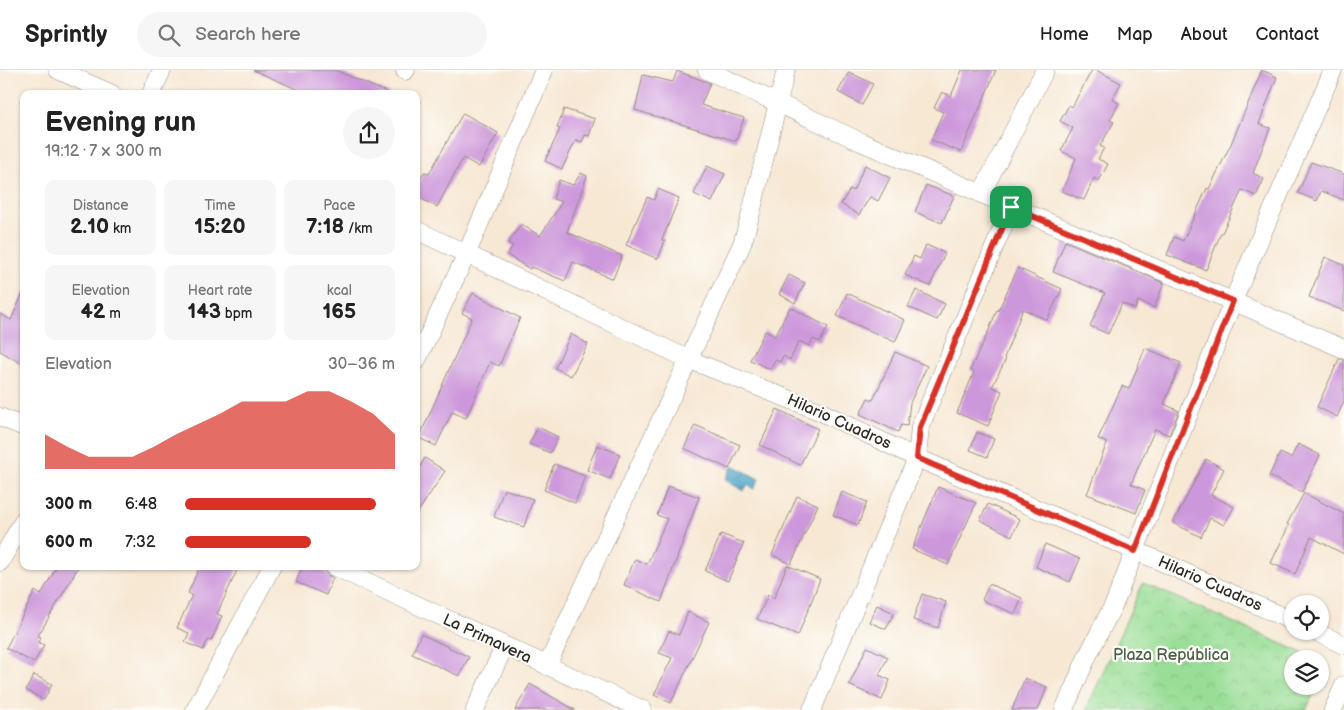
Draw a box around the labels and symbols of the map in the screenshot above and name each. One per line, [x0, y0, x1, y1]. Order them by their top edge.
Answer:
pin [990, 186, 1032, 228]
street label: Hilario Cuadros [784, 391, 894, 453]
street label: Hilario Cuadros [1155, 553, 1265, 615]
street label: La Primavera [440, 610, 534, 668]
park label: Plaza República [1113, 646, 1229, 665]

